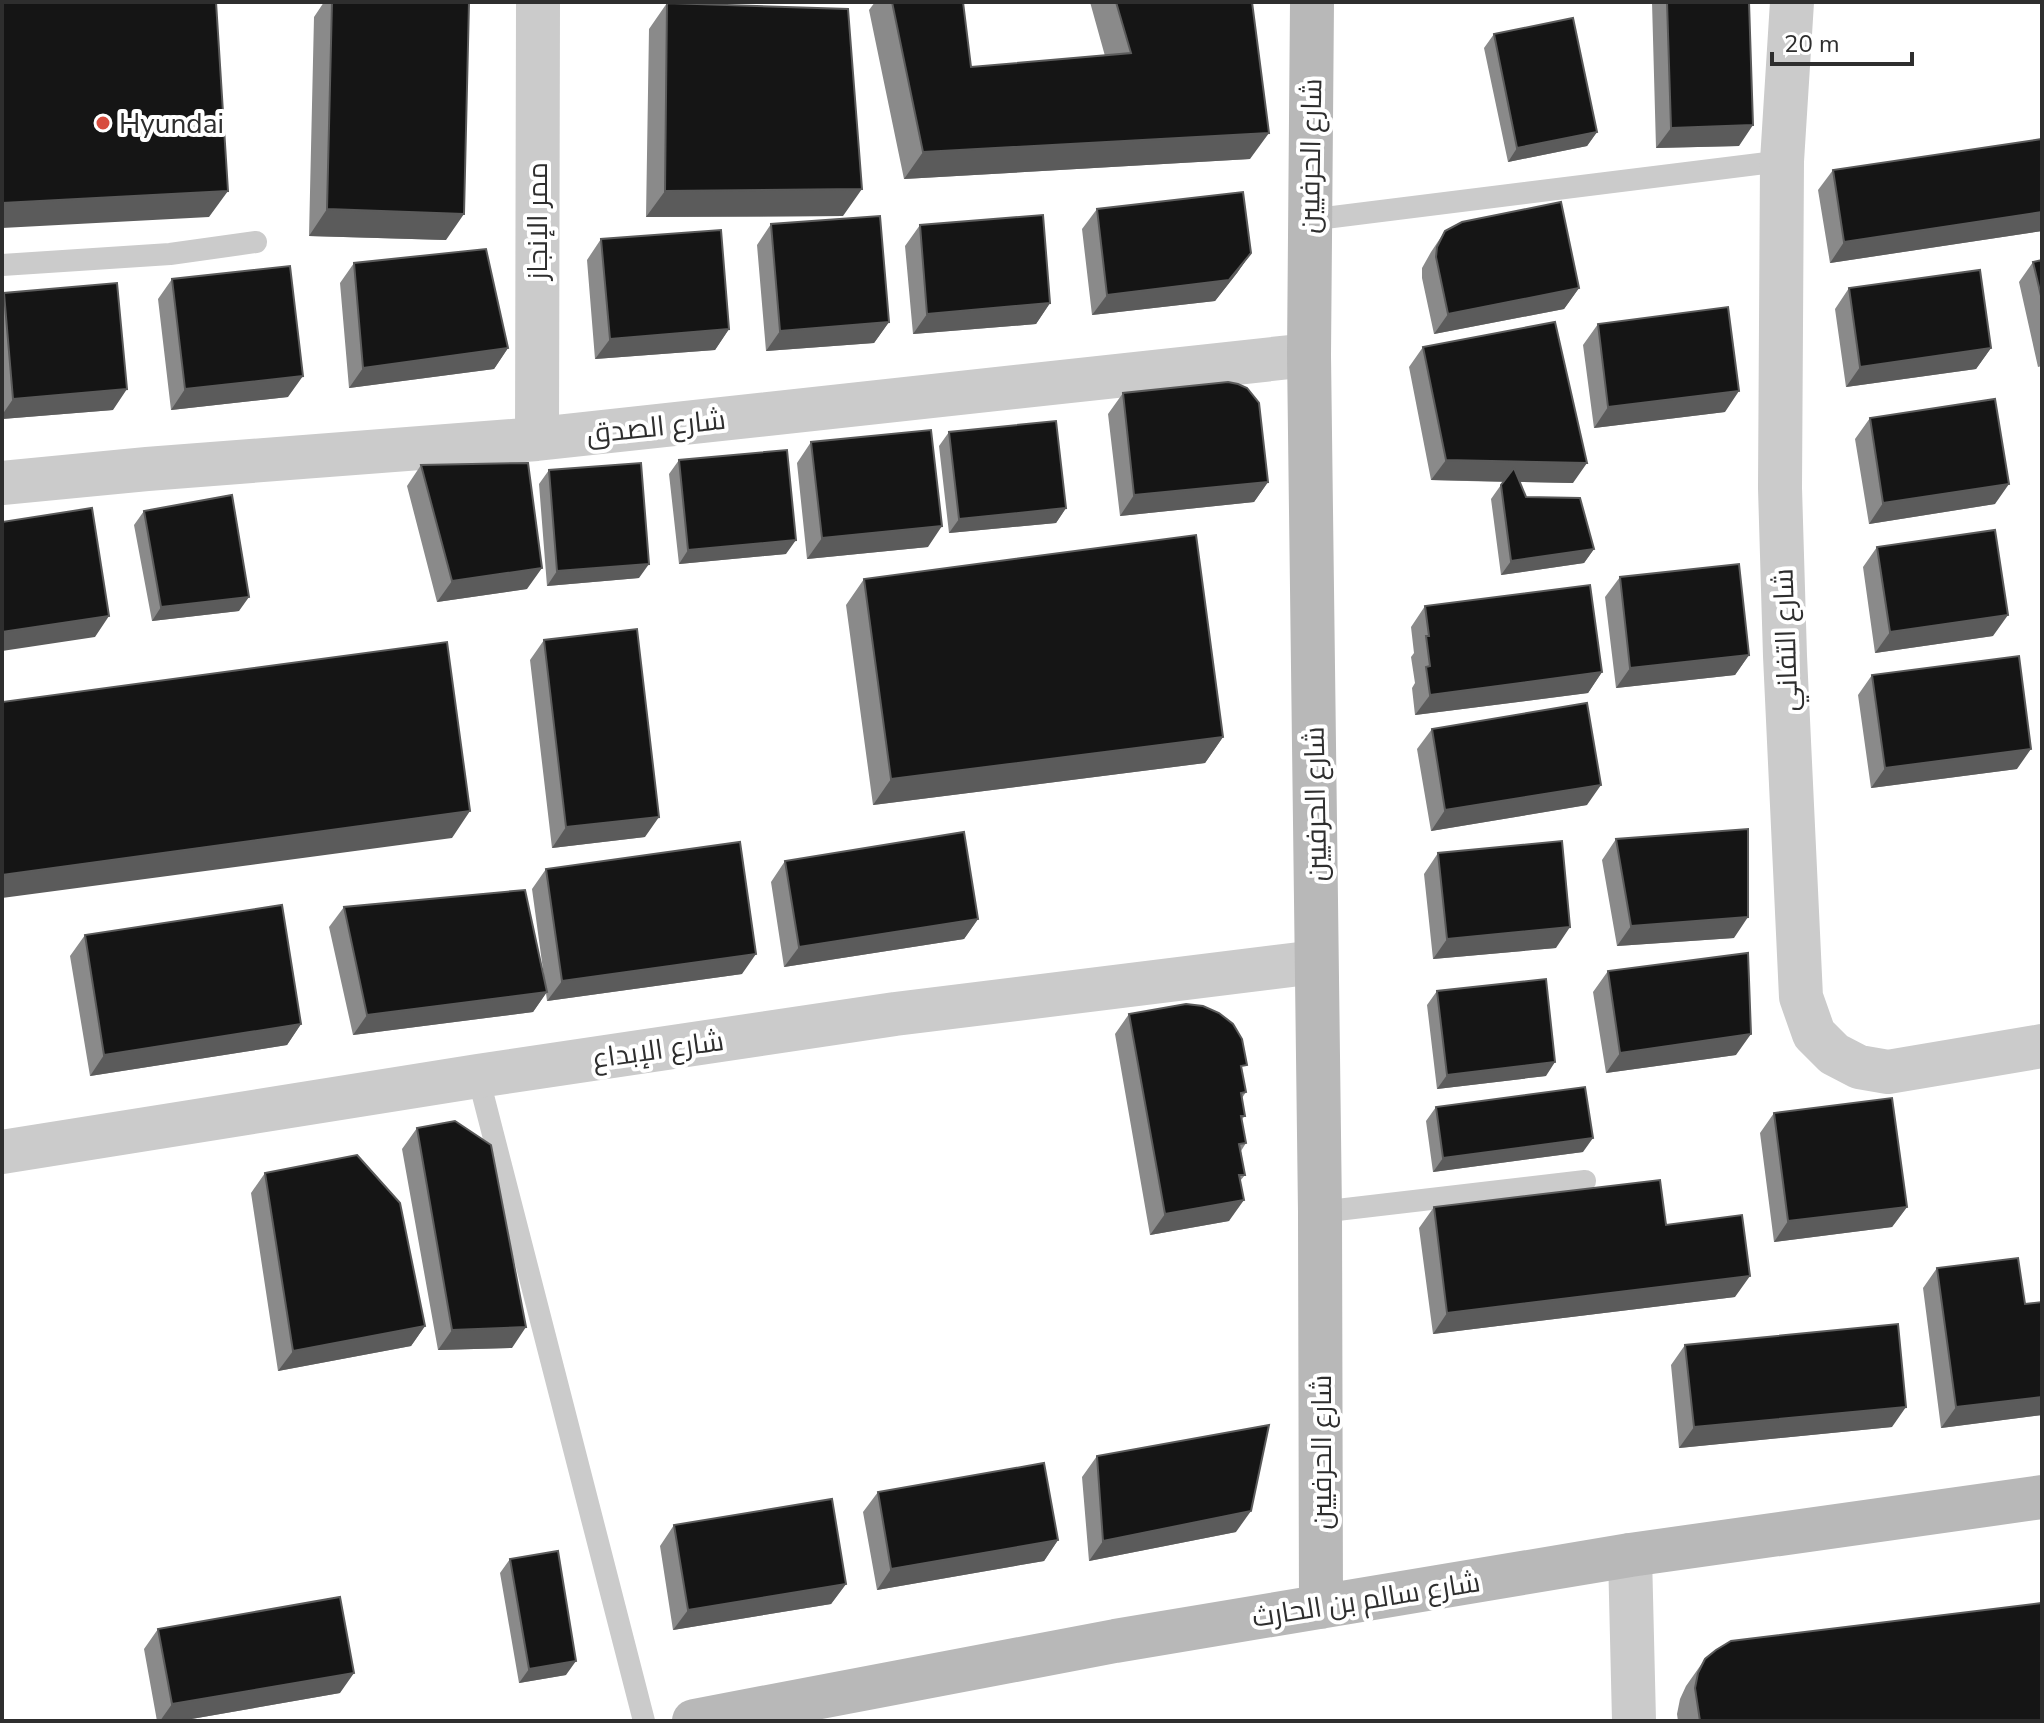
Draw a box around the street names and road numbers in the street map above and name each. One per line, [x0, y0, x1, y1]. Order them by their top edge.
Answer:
street label: شارع الحرفيين [1291, 78, 1331, 234]
street label: ممر الإنجاز [519, 162, 557, 282]
street label: شارع الصدق [585, 401, 728, 453]
street label: شارع التفاني [1765, 568, 1809, 712]
street label: شارع الحرفيين [1296, 726, 1336, 882]
street label: شارع الإبداع [590, 1022, 726, 1078]
street label: شارع الحرفيين [1303, 1375, 1341, 1529]
street label: شارع سالم بن الحارث [1249, 1563, 1483, 1637]

